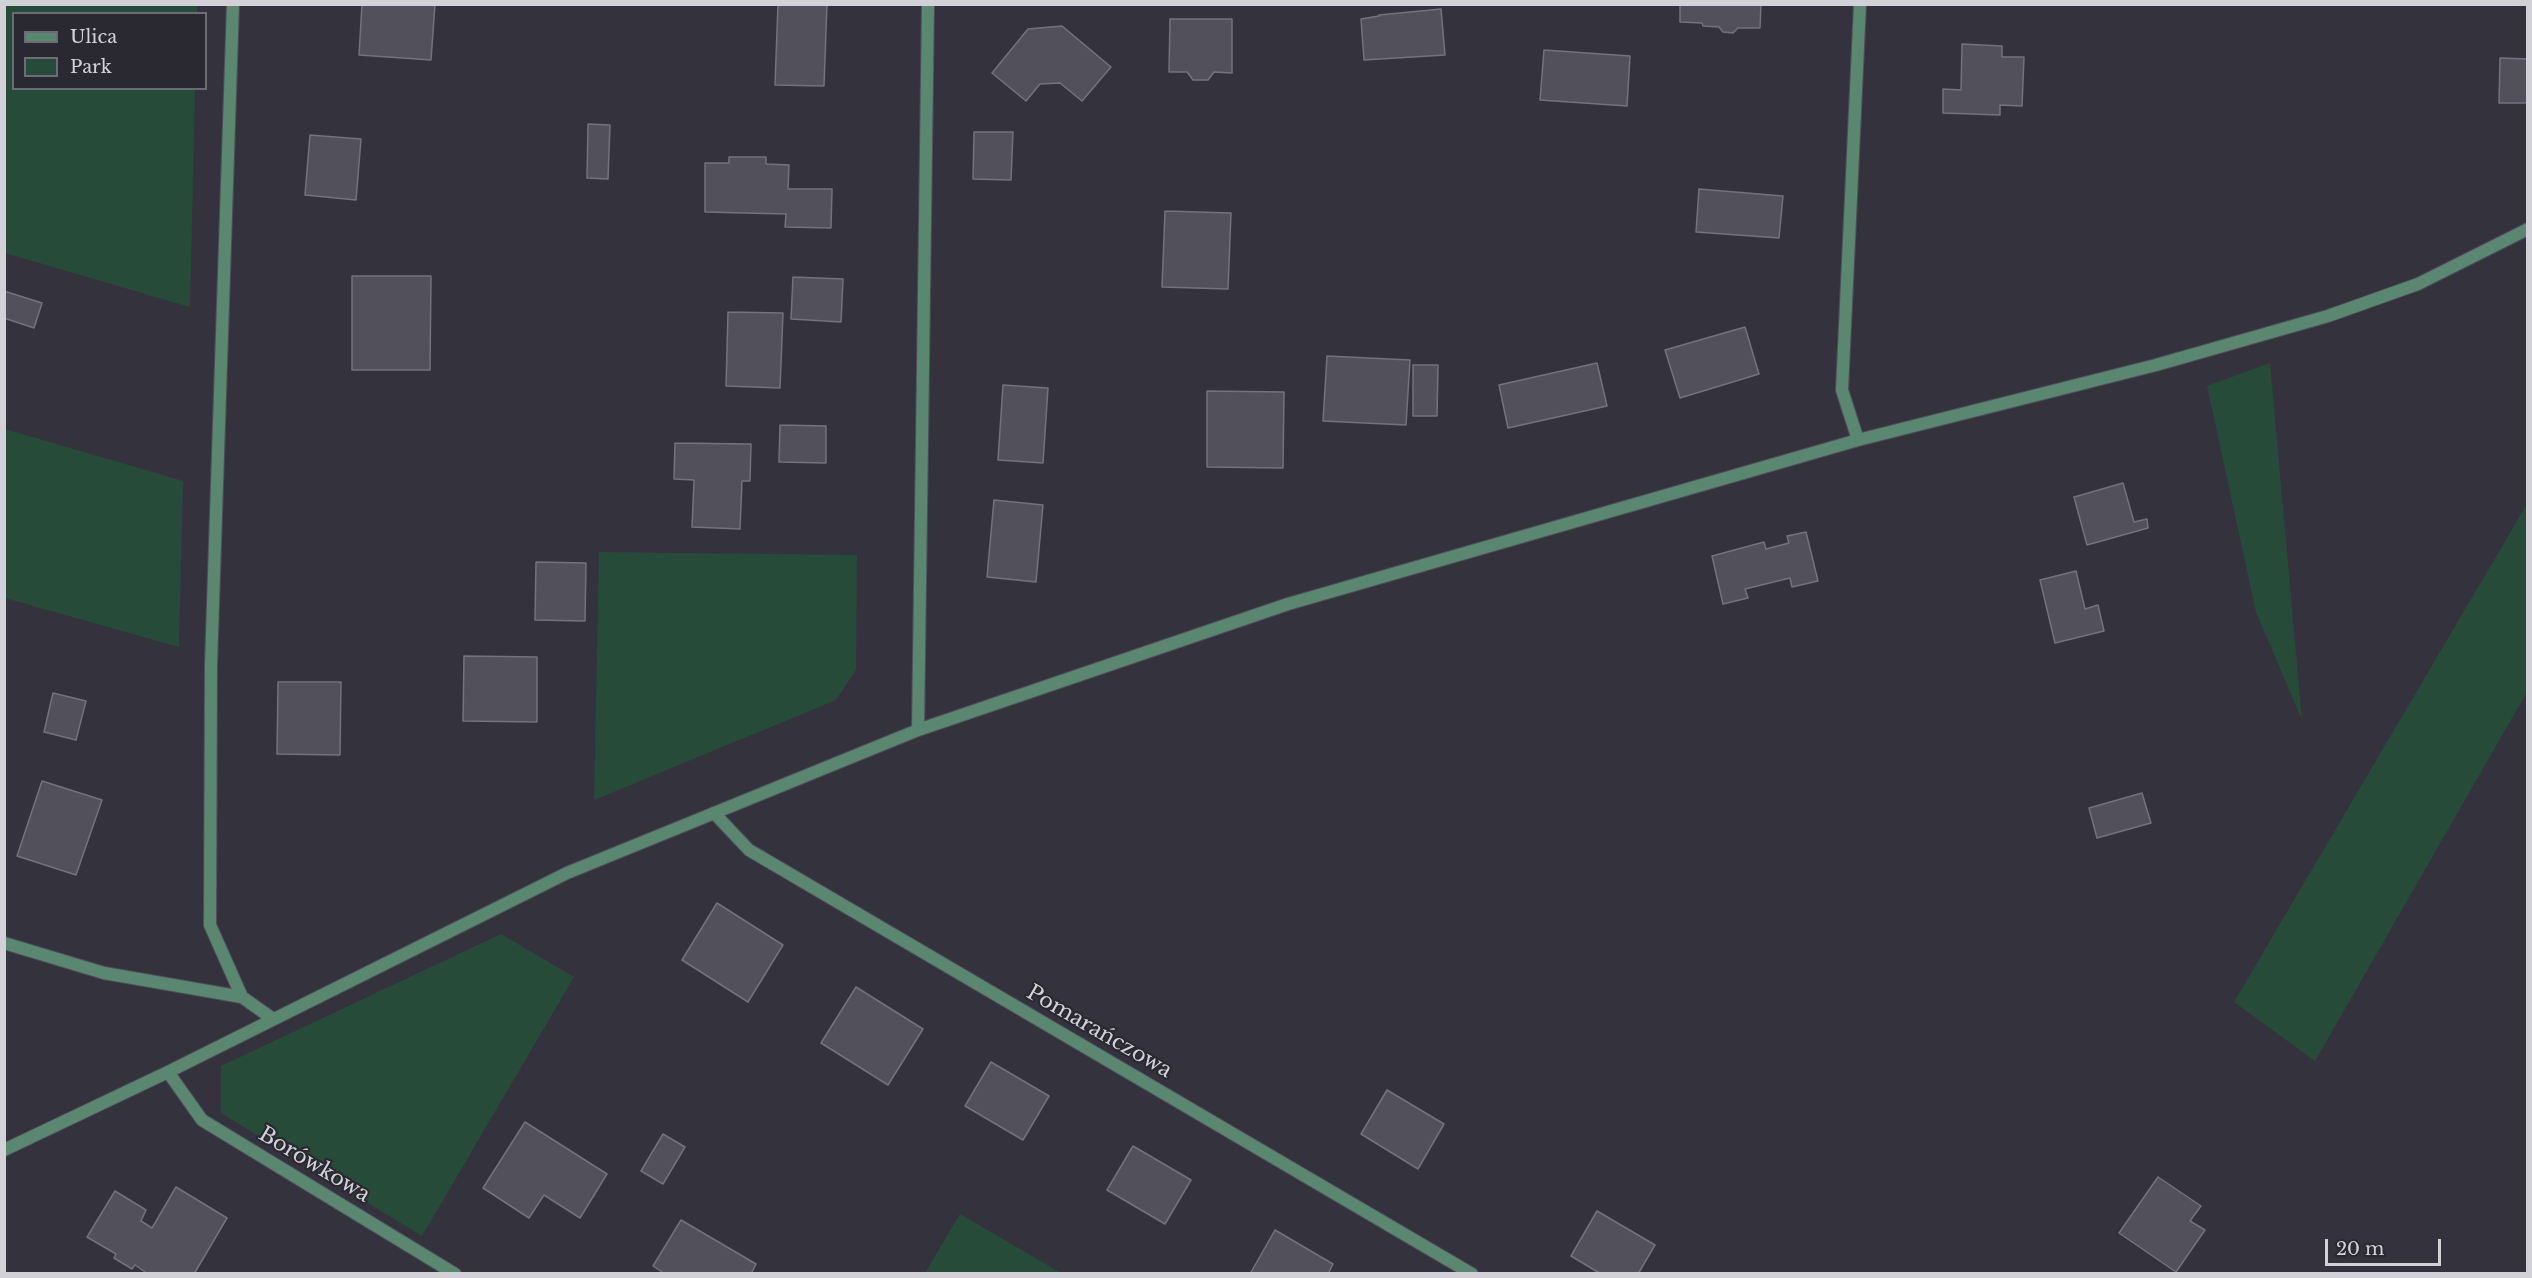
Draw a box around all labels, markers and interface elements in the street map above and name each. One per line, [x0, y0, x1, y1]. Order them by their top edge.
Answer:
legend [12, 12, 207, 90]
text: Ulica [70, 26, 117, 48]
text: Park [70, 56, 112, 78]
street label: Pomarańczowa [1022, 980, 1176, 1084]
street label: Borówkowa [254, 1122, 374, 1208]
scale bar [2328, 1227, 2444, 1265]
text: 20 m [2336, 1238, 2384, 1260]

